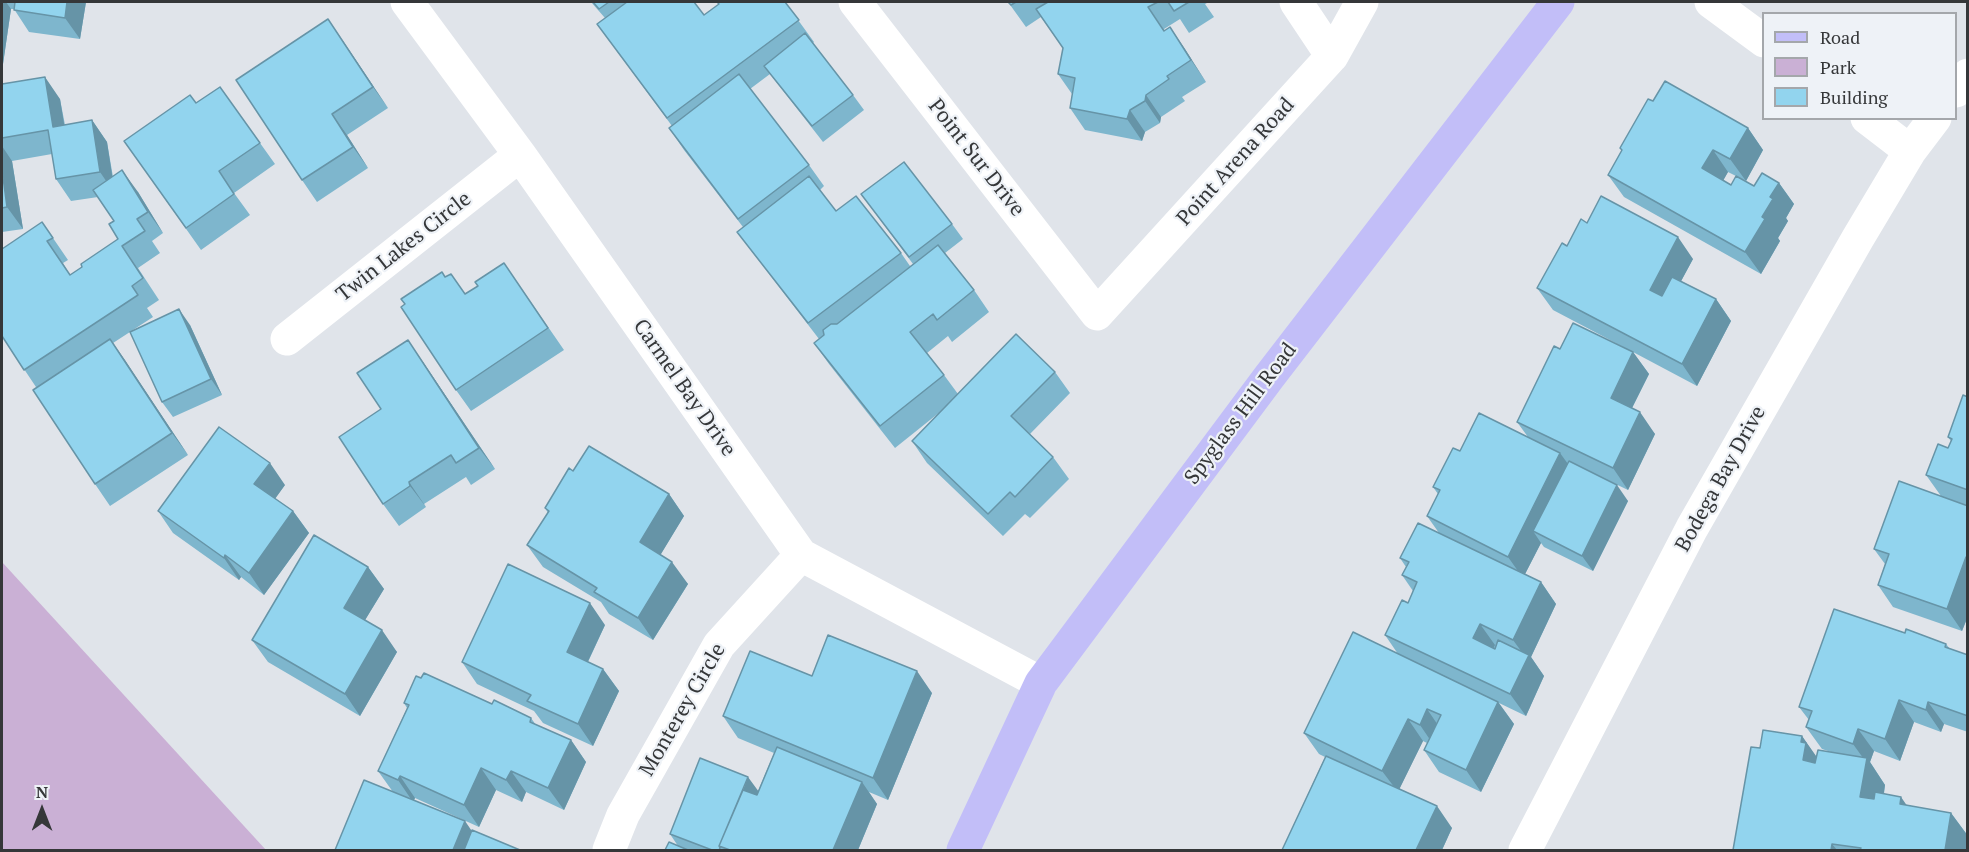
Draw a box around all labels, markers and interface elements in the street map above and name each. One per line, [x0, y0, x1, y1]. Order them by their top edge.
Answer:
legend [1762, 12, 1957, 120]
text: Road [1820, 25, 1860, 49]
text: Park [1820, 55, 1856, 79]
text: Building [1820, 85, 1888, 109]
street label: Point Arena Road [1172, 93, 1300, 231]
street label: Point Sur Drive [922, 94, 1030, 222]
street label: Twin Lakes Circle [332, 187, 476, 307]
street label: Carmel Bay Drive [627, 315, 741, 461]
street label: Spyglass Hill Road [1180, 338, 1302, 490]
street label: Bodega Bay Drive [1671, 402, 1771, 556]
street label: Monterey Circle [635, 639, 731, 781]
north arrow [12, 780, 72, 840]
text: N [36, 781, 48, 803]

